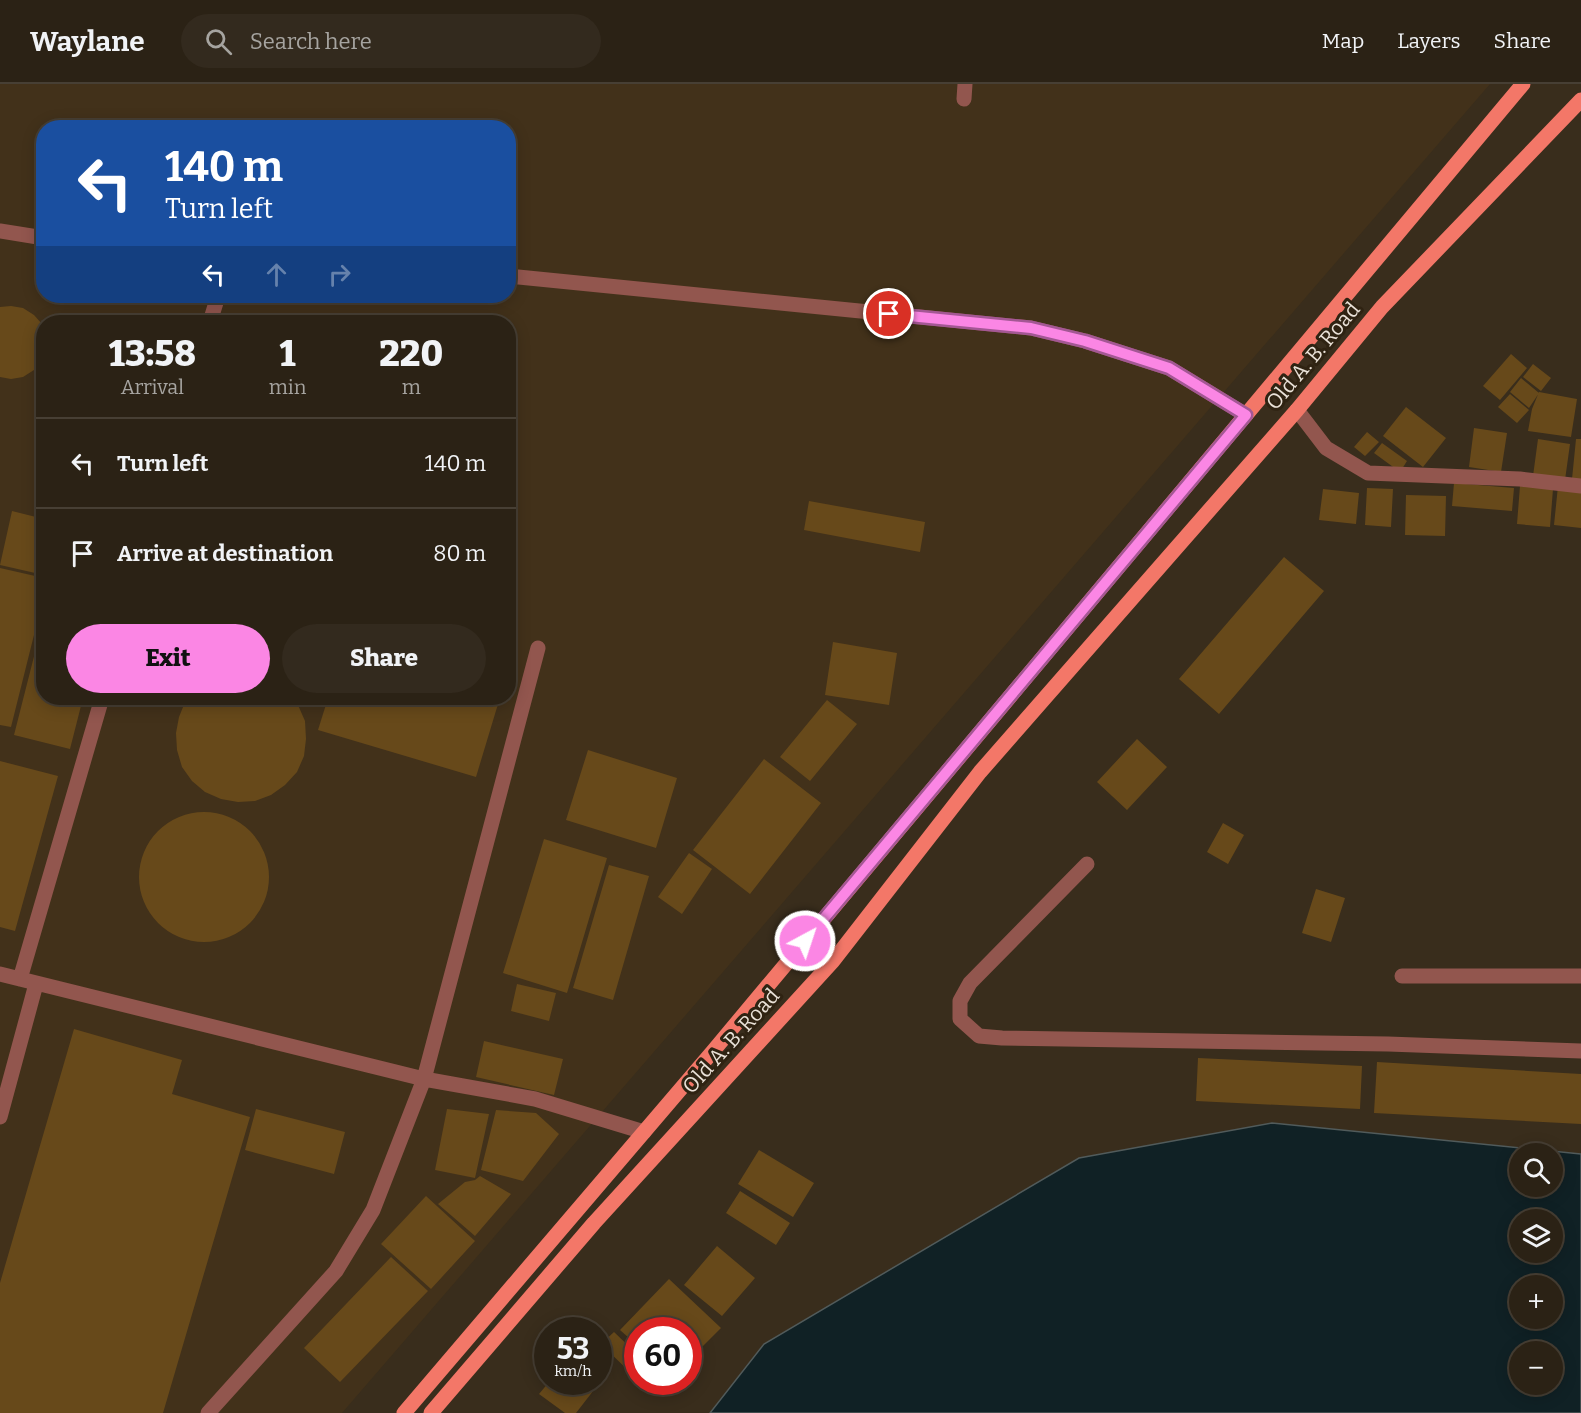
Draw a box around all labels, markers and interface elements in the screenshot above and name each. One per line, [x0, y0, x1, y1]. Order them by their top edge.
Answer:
search box [181, 14, 601, 68]
text: Waylane [30, 25, 145, 58]
icon: search [202, 25, 235, 58]
text: Search here [250, 28, 372, 55]
text: Map [1322, 28, 1364, 54]
text: Layers [1397, 28, 1461, 54]
text: Share [1494, 28, 1551, 54]
text: 140 m [165, 142, 283, 192]
icon: left [66, 144, 144, 222]
text: Turn left [165, 193, 273, 225]
icon: left [197, 258, 230, 291]
icon: ahead [260, 258, 293, 291]
icon: right [323, 258, 356, 291]
pin [863, 288, 914, 339]
icon: arrive [872, 297, 905, 330]
street label: Old A. B. Road [1260, 297, 1366, 415]
text: 13:58 [109, 332, 196, 376]
text: 1 [280, 332, 296, 376]
text: 220 [379, 332, 443, 376]
text: Arrival [121, 375, 184, 399]
text: min [269, 375, 306, 399]
text: m [402, 375, 421, 399]
icon: left [66, 447, 99, 480]
text: Turn left [117, 450, 209, 477]
text: 140 m [425, 450, 486, 477]
icon: arrive [66, 537, 99, 570]
text: Arrive at destination [117, 540, 333, 567]
text: 80 m [433, 540, 486, 567]
button: Exit [66, 624, 270, 693]
button: Share [282, 624, 486, 693]
position arrow [773, 909, 837, 973]
street label: Old A. B. Road [677, 983, 785, 1099]
map controls [1509, 1143, 1563, 1395]
button: search [1509, 1143, 1563, 1197]
button: layers [1509, 1209, 1563, 1263]
button: + [1509, 1275, 1563, 1329]
speed limit sign: 60 [624, 1317, 702, 1395]
text: 53 [557, 1331, 589, 1367]
button: − [1509, 1341, 1563, 1395]
text: km/h [554, 1362, 592, 1380]

